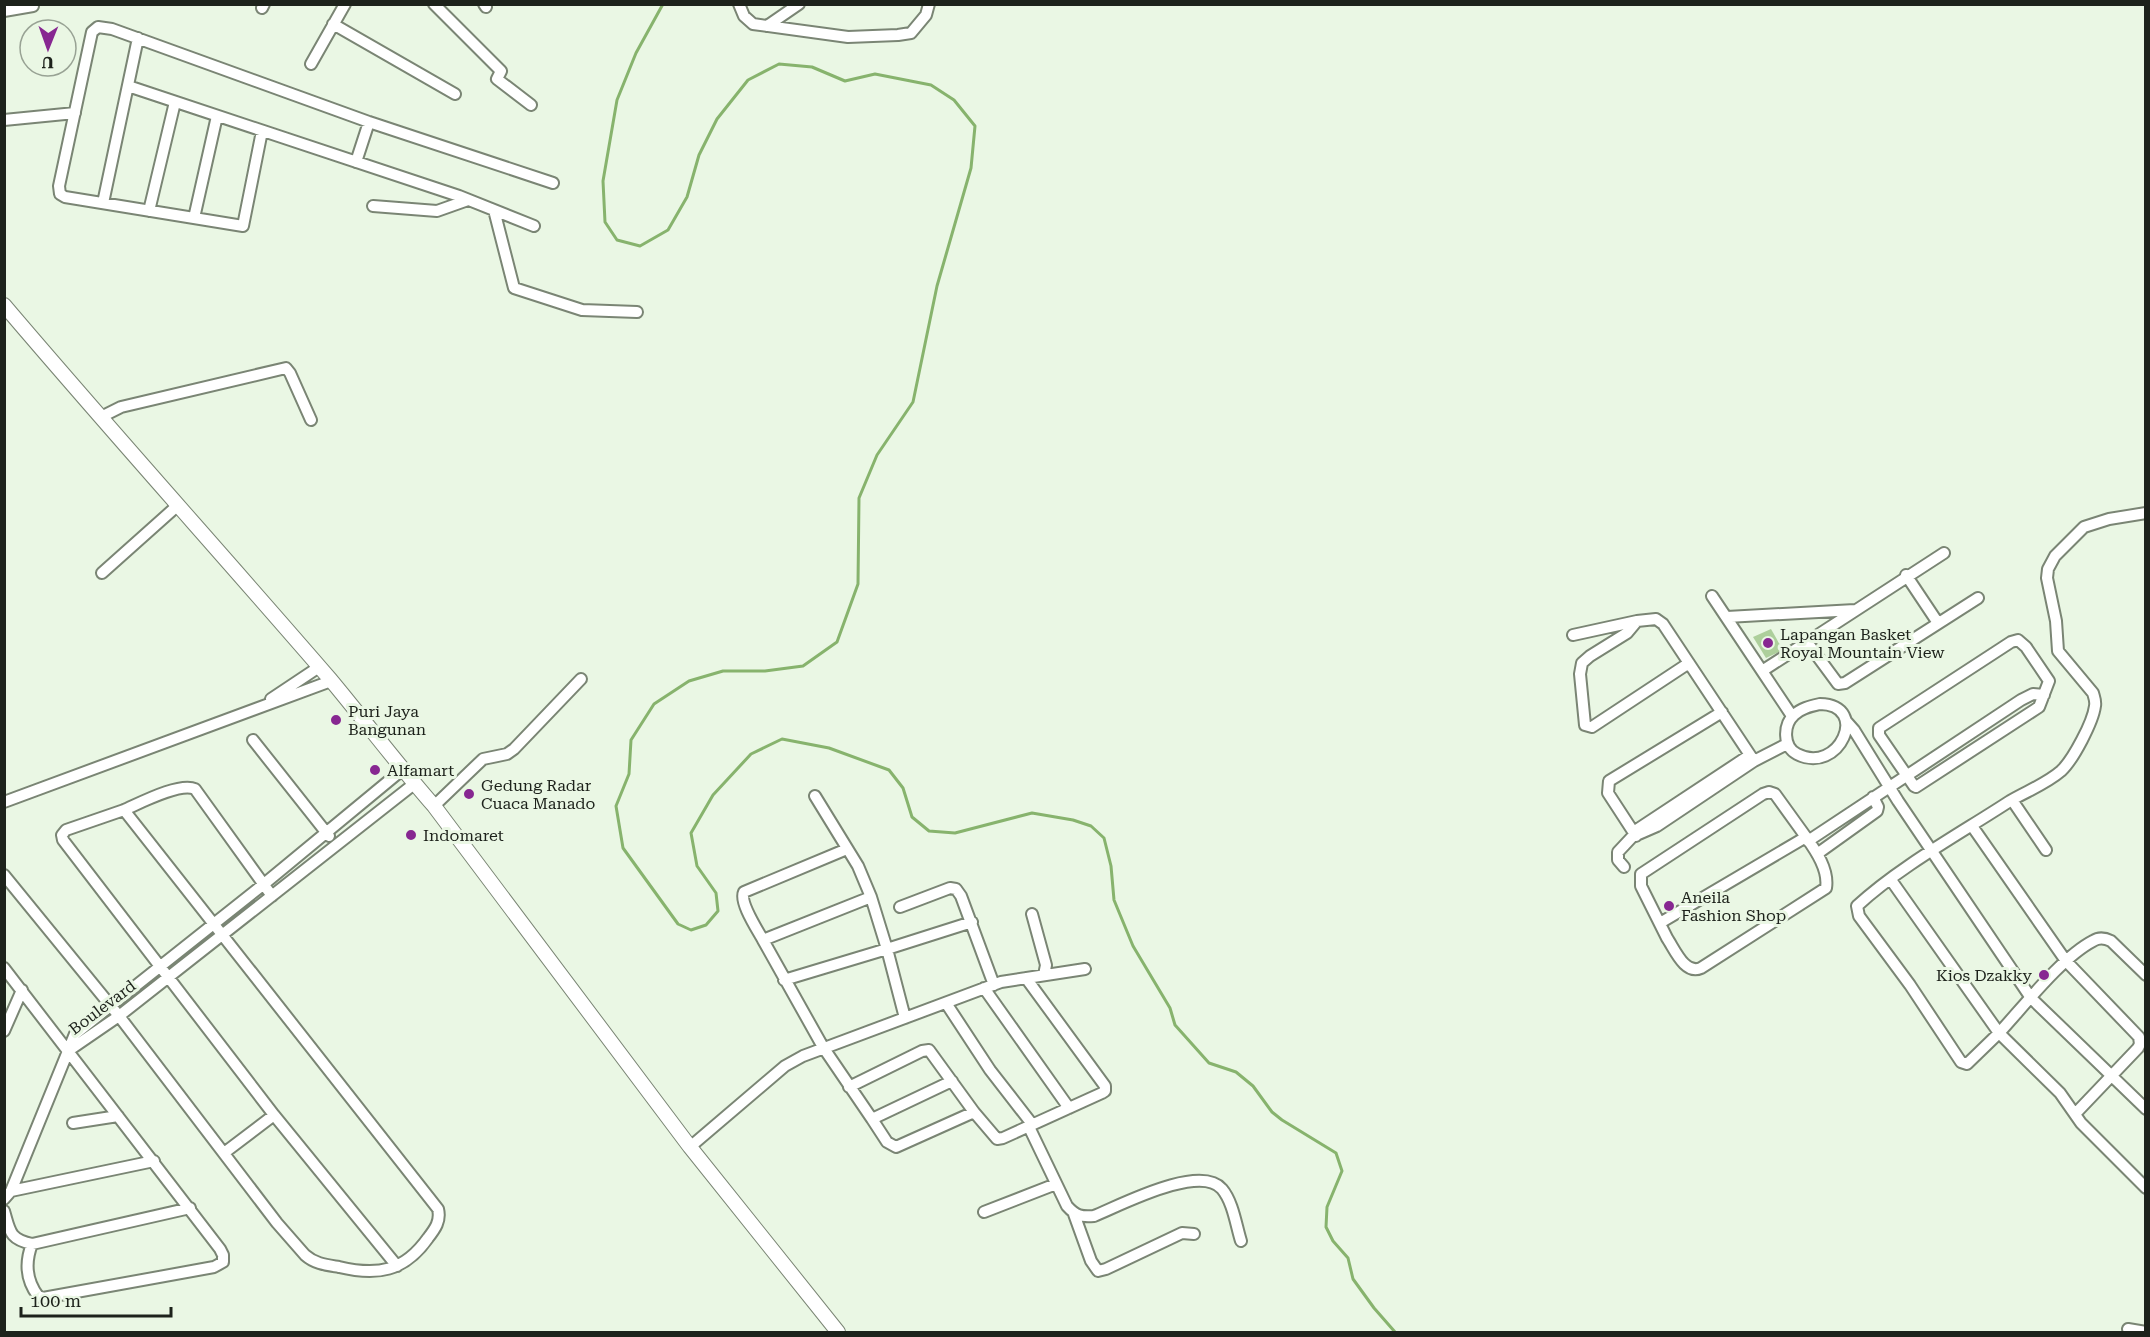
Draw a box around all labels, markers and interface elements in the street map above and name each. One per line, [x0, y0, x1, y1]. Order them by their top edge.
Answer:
north arrow [18, 18, 78, 78]
text: U [41, 53, 54, 72]
place label: Lapangan Basket Royal Mountain View [1780, 625, 1945, 662]
marker: Lapangan Basket Royal Mountain View [1761, 636, 1775, 650]
place label: Puri Jaya Bangunan [348, 702, 426, 739]
marker: Puri Jaya Bangunan [329, 713, 343, 727]
place label: Alfamart [387, 761, 454, 780]
marker: Alfamart [368, 763, 382, 777]
place label: Gedung Radar Cuaca Manado [481, 776, 596, 813]
marker: Gedung Radar Cuaca Manado [462, 787, 476, 801]
place label: Indomaret [423, 826, 504, 845]
marker: Indomaret [404, 828, 418, 842]
place label: Aneila Fashion Shop [1681, 888, 1786, 925]
marker: Aneila Fashion Shop [1662, 899, 1676, 913]
place label: Kios Dzakky [1936, 966, 2033, 985]
marker: Kios Dzakky [2037, 968, 2051, 982]
street label: Boulevard [65, 976, 139, 1039]
scale bar [21, 1280, 171, 1318]
text: 100 m [30, 1290, 81, 1311]

